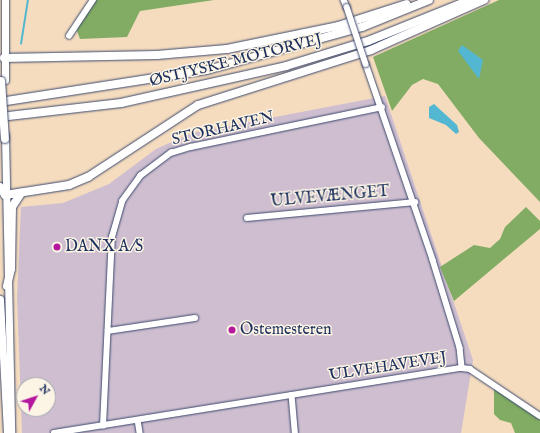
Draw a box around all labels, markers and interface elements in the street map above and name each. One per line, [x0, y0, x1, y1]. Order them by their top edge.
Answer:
street label: ØSTJYSKE MOTORVEJ [148, 30, 324, 92]
street label: STORHAVEN [170, 108, 276, 150]
street label: ULVEVÆNGET [270, 182, 390, 212]
place label: DANX A/S [65, 237, 143, 257]
marker: DANX A/S [52, 242, 62, 252]
place label: Ostemesteren [240, 320, 332, 340]
marker: Ostemesteren [227, 325, 237, 335]
street label: ULVEHAVEVEJ [328, 348, 448, 386]
north arrow [16, 377, 56, 417]
text: N [36, 382, 53, 398]

